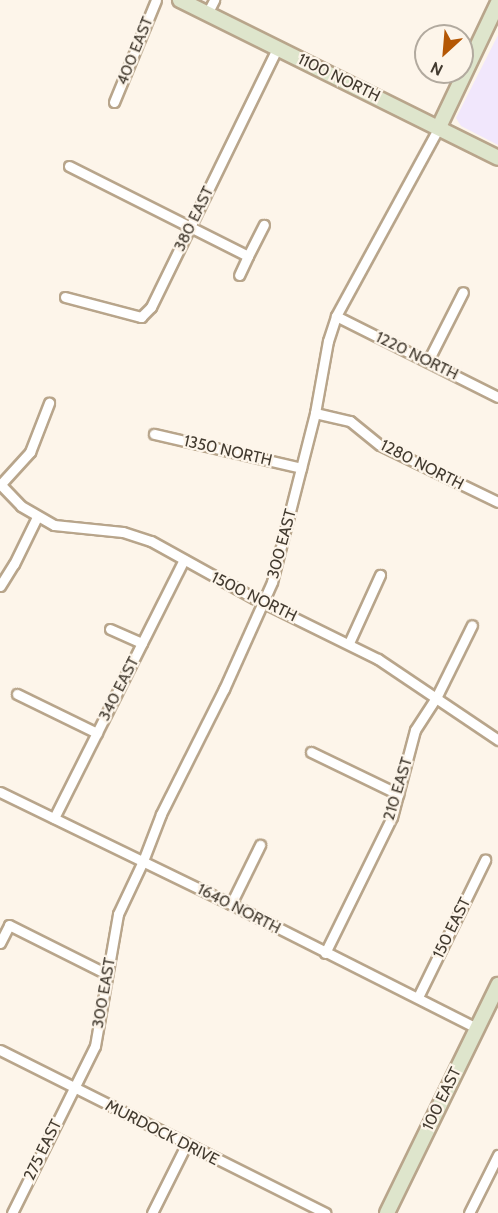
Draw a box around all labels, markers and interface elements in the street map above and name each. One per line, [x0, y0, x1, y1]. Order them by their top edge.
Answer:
street label: 400 EAST [113, 14, 157, 88]
north arrow [414, 24, 474, 84]
street label: 1100 NORTH [295, 50, 383, 106]
text: N [428, 58, 446, 80]
street label: 380 EAST [170, 183, 218, 255]
street label: 1220 NORTH [373, 328, 461, 384]
street label: 1350 NORTH [182, 432, 274, 470]
street label: 1280 NORTH [377, 436, 467, 494]
street label: 300 EAST [264, 507, 300, 581]
street label: 1500 NORTH [208, 568, 300, 626]
street label: 340 EAST [95, 654, 143, 724]
street label: 210 EAST [379, 755, 417, 823]
street label: 1640 NORTH [194, 880, 284, 938]
street label: 150 EAST [429, 894, 475, 962]
street label: 300 EAST [88, 956, 120, 1030]
street label: 100 EAST [419, 1064, 465, 1134]
street label: MURDOCK DRIVE [102, 1096, 222, 1170]
street label: 275 EAST [20, 1116, 66, 1184]

